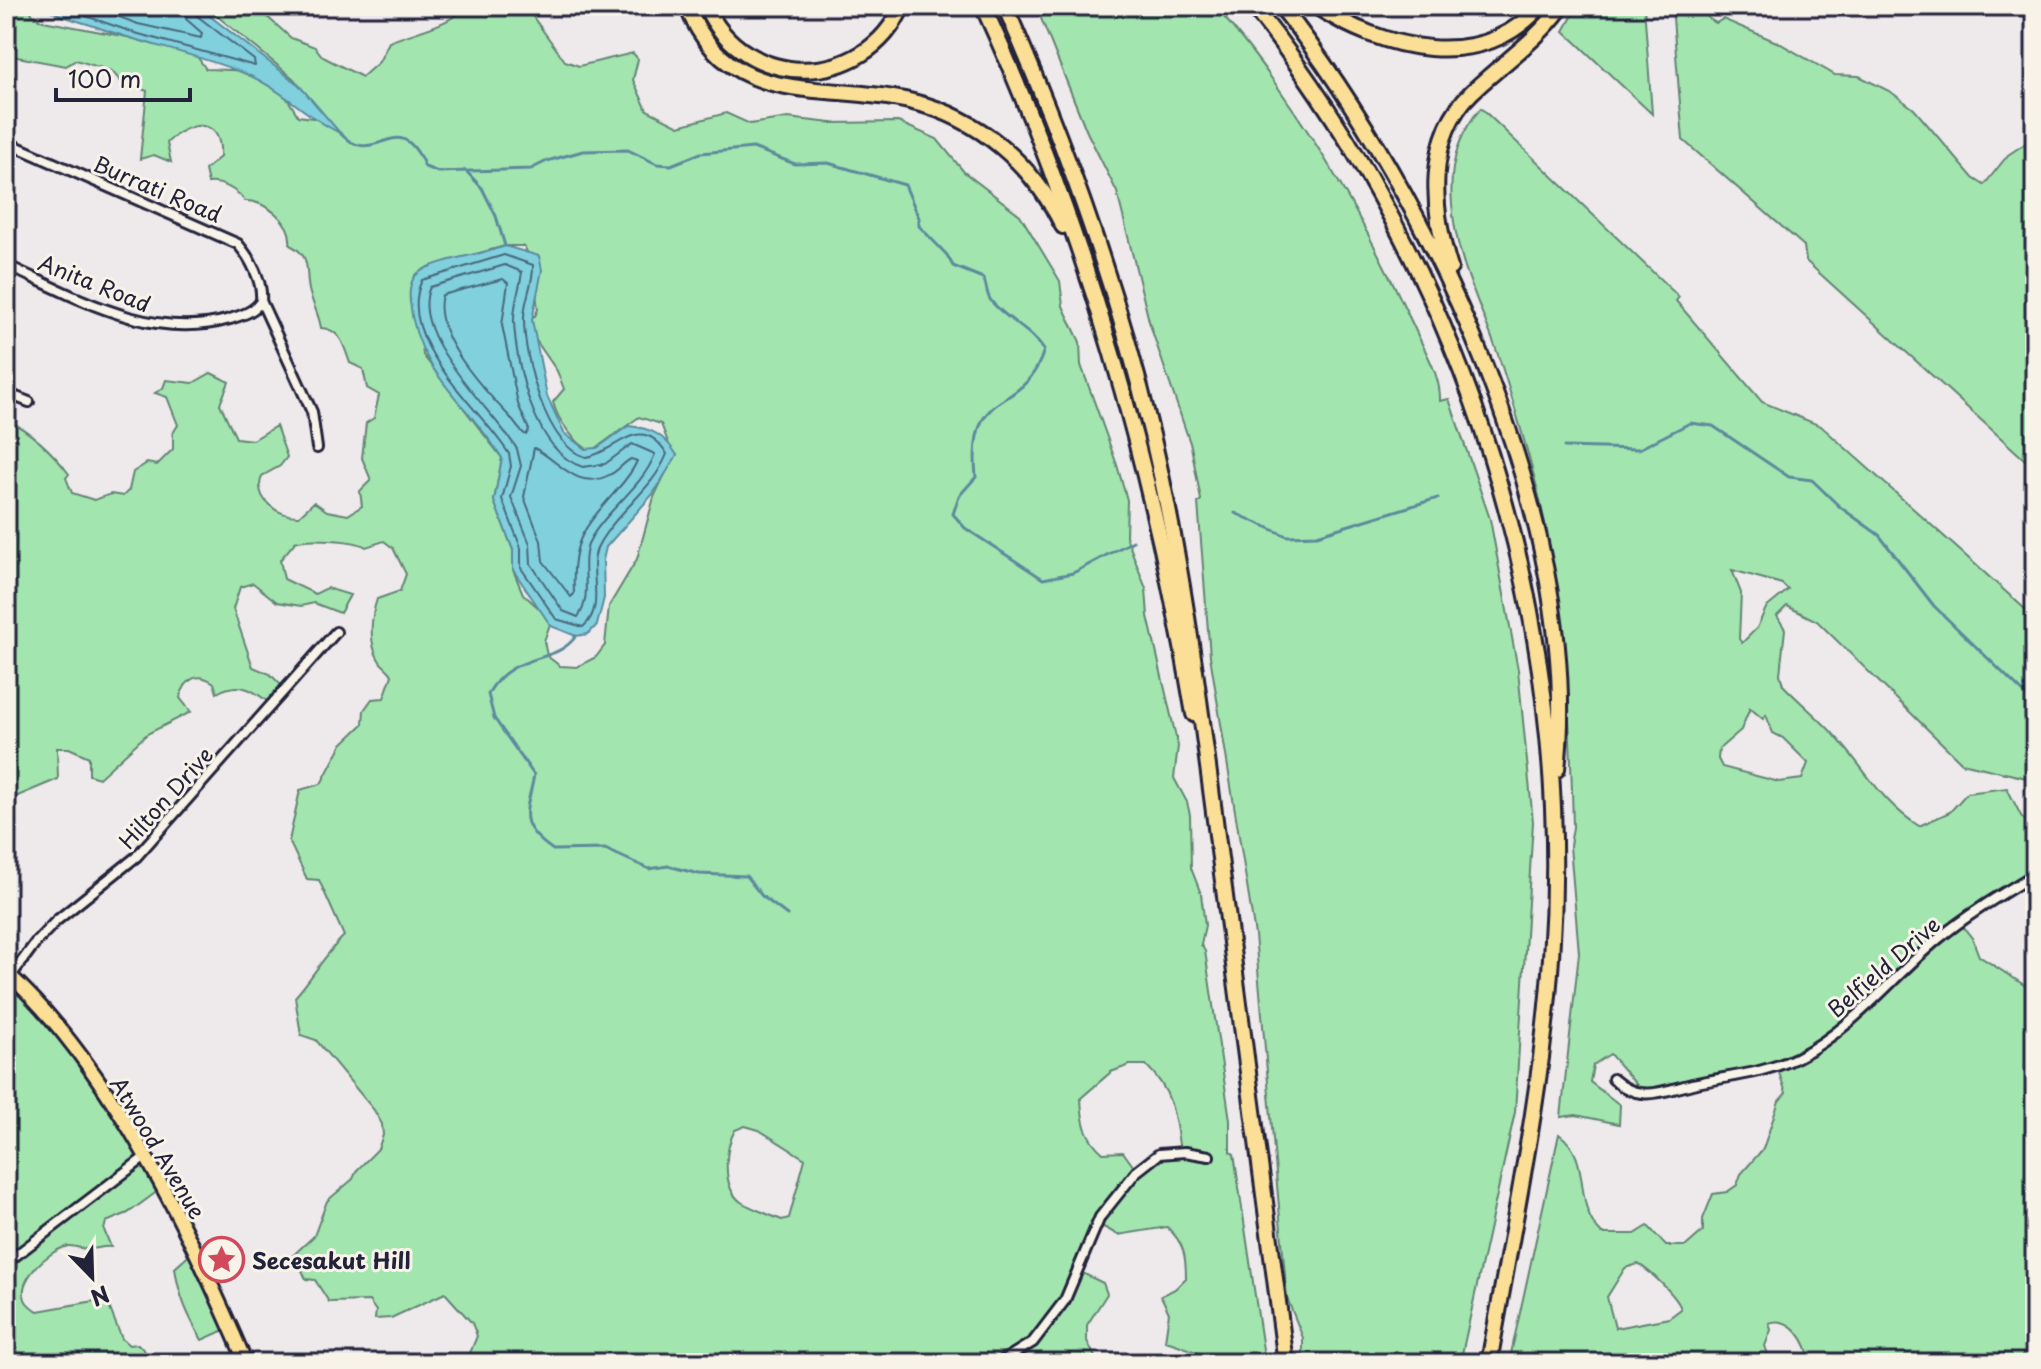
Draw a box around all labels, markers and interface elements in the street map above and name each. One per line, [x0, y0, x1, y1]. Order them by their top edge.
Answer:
scale bar [56, 52, 190, 102]
text: 100 m [68, 60, 141, 96]
street label: Burrati Road [89, 146, 227, 230]
street label: Anita Road [34, 245, 156, 319]
street label: Hilton Drive [110, 739, 220, 855]
street label: Belfield Drive [1819, 908, 1947, 1024]
street label: Atwood Avenue [103, 1069, 215, 1225]
place icon: Secesakut Hill [197, 1235, 245, 1283]
north arrow [52, 1237, 132, 1317]
place label: Secesakut Hill [252, 1243, 410, 1276]
text: N [86, 1278, 115, 1315]

